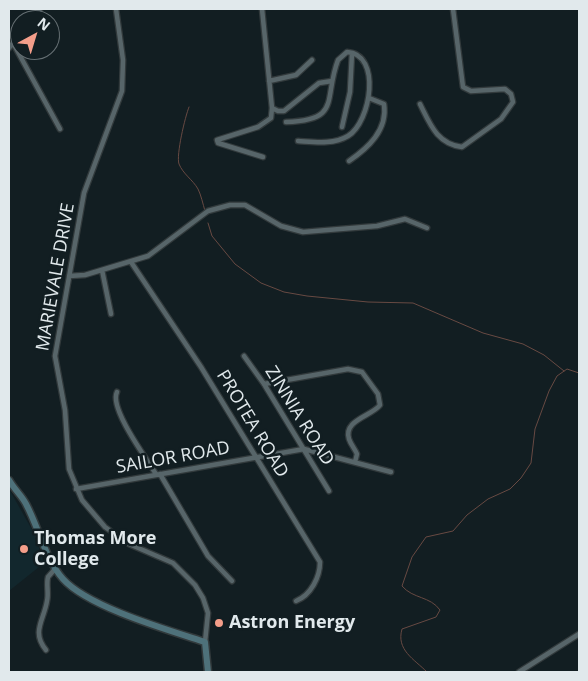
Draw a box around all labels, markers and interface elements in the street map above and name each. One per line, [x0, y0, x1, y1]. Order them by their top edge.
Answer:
north arrow [10, 10, 60, 60]
text: N [34, 13, 55, 35]
street label: MARIEVALE DRIVE [32, 201, 80, 353]
street label: ZINNIA ROAD [260, 362, 338, 470]
street label: PROTEA ROAD [211, 366, 293, 482]
street label: SAILOR ROAD [114, 437, 232, 479]
place label: Thomas More College [34, 528, 156, 570]
marker: Thomas More College [18, 543, 30, 555]
place label: Astron Energy [229, 612, 355, 634]
marker: Astron Energy [213, 617, 225, 629]

